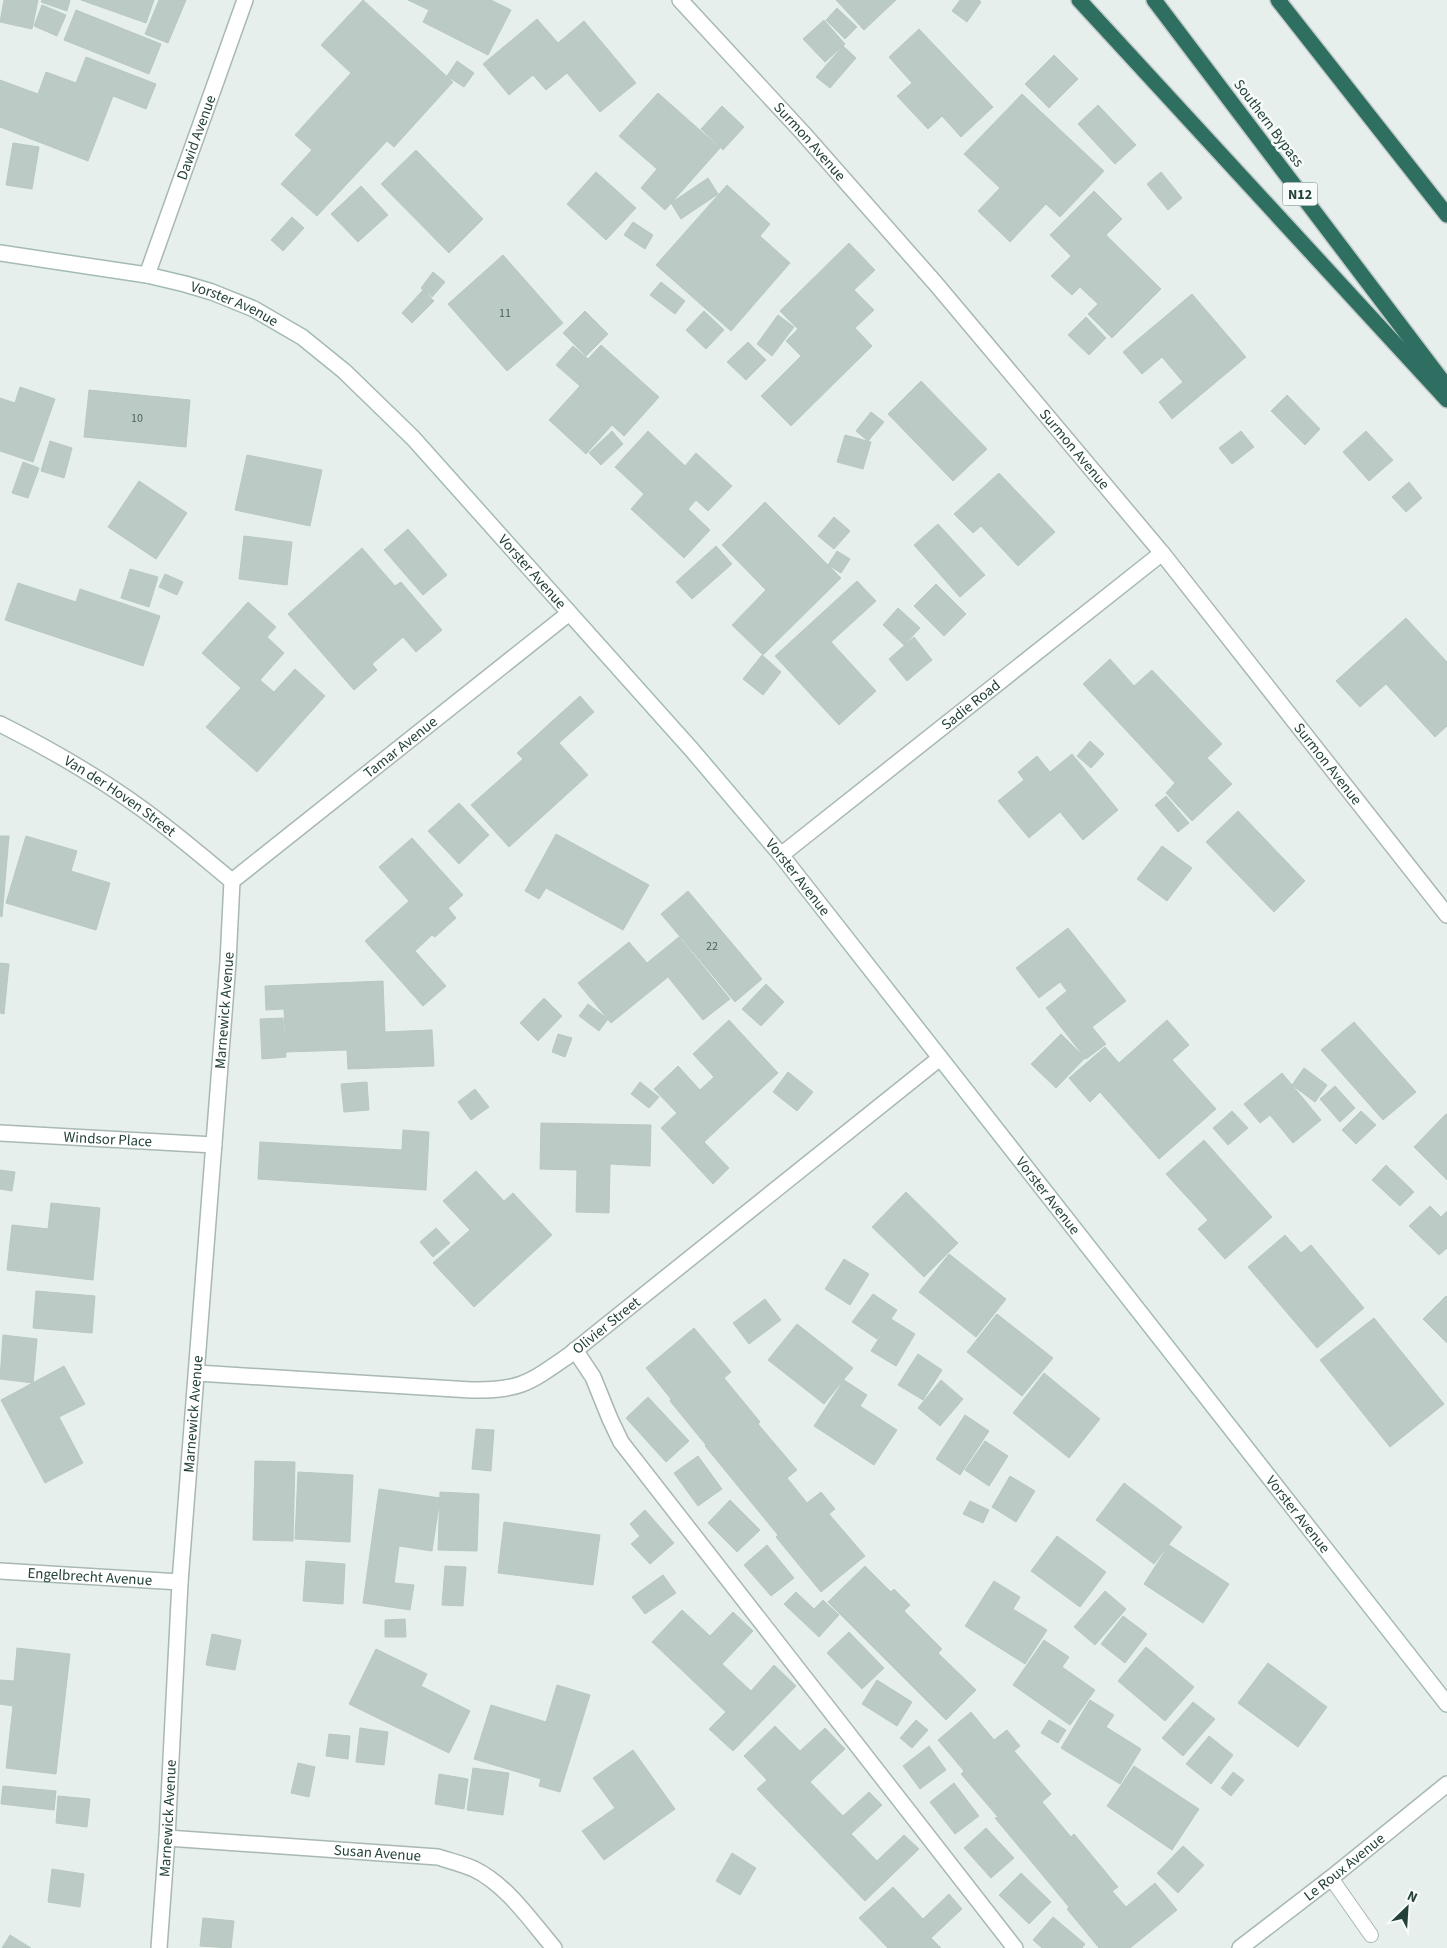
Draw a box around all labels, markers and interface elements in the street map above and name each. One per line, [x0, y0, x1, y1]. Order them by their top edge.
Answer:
street label: Southern Bypass [1229, 75, 1309, 172]
street label: Dawid Avenue [172, 92, 221, 183]
street label: Surmon Avenue [769, 98, 851, 186]
road number: N12 [1282, 182, 1318, 205]
street label: Vorster Avenue [188, 276, 282, 332]
house number: 11 [499, 305, 511, 322]
street label: Surmon Avenue [1034, 405, 1114, 494]
house number: 10 [131, 410, 143, 427]
street label: Vorster Avenue [493, 530, 571, 614]
street label: Sadie Road [937, 675, 1005, 735]
street label: Tamar Avenue [359, 712, 442, 784]
street label: Surmon Avenue [1289, 719, 1367, 810]
street label: Van der Hoven Street [60, 751, 180, 842]
street label: Vorster Avenue [760, 834, 835, 921]
house number: 22 [706, 938, 718, 955]
street label: Marnewick Avenue [210, 951, 239, 1070]
street label: Windsor Place [63, 1127, 153, 1153]
street label: Vorster Avenue [1011, 1153, 1085, 1239]
street label: Olivier Street [568, 1292, 645, 1359]
street label: Marnewick Avenue [178, 1355, 209, 1474]
street label: Vorster Avenue [1261, 1471, 1335, 1558]
street label: Engelbrecht Avenue [27, 1563, 153, 1591]
street label: Marnewick Avenue [154, 1759, 182, 1878]
street label: Le Roux Avenue [1300, 1828, 1389, 1906]
street label: Susan Avenue [333, 1840, 422, 1867]
north arrow [1382, 1883, 1432, 1933]
text: N [1404, 1886, 1421, 1908]

